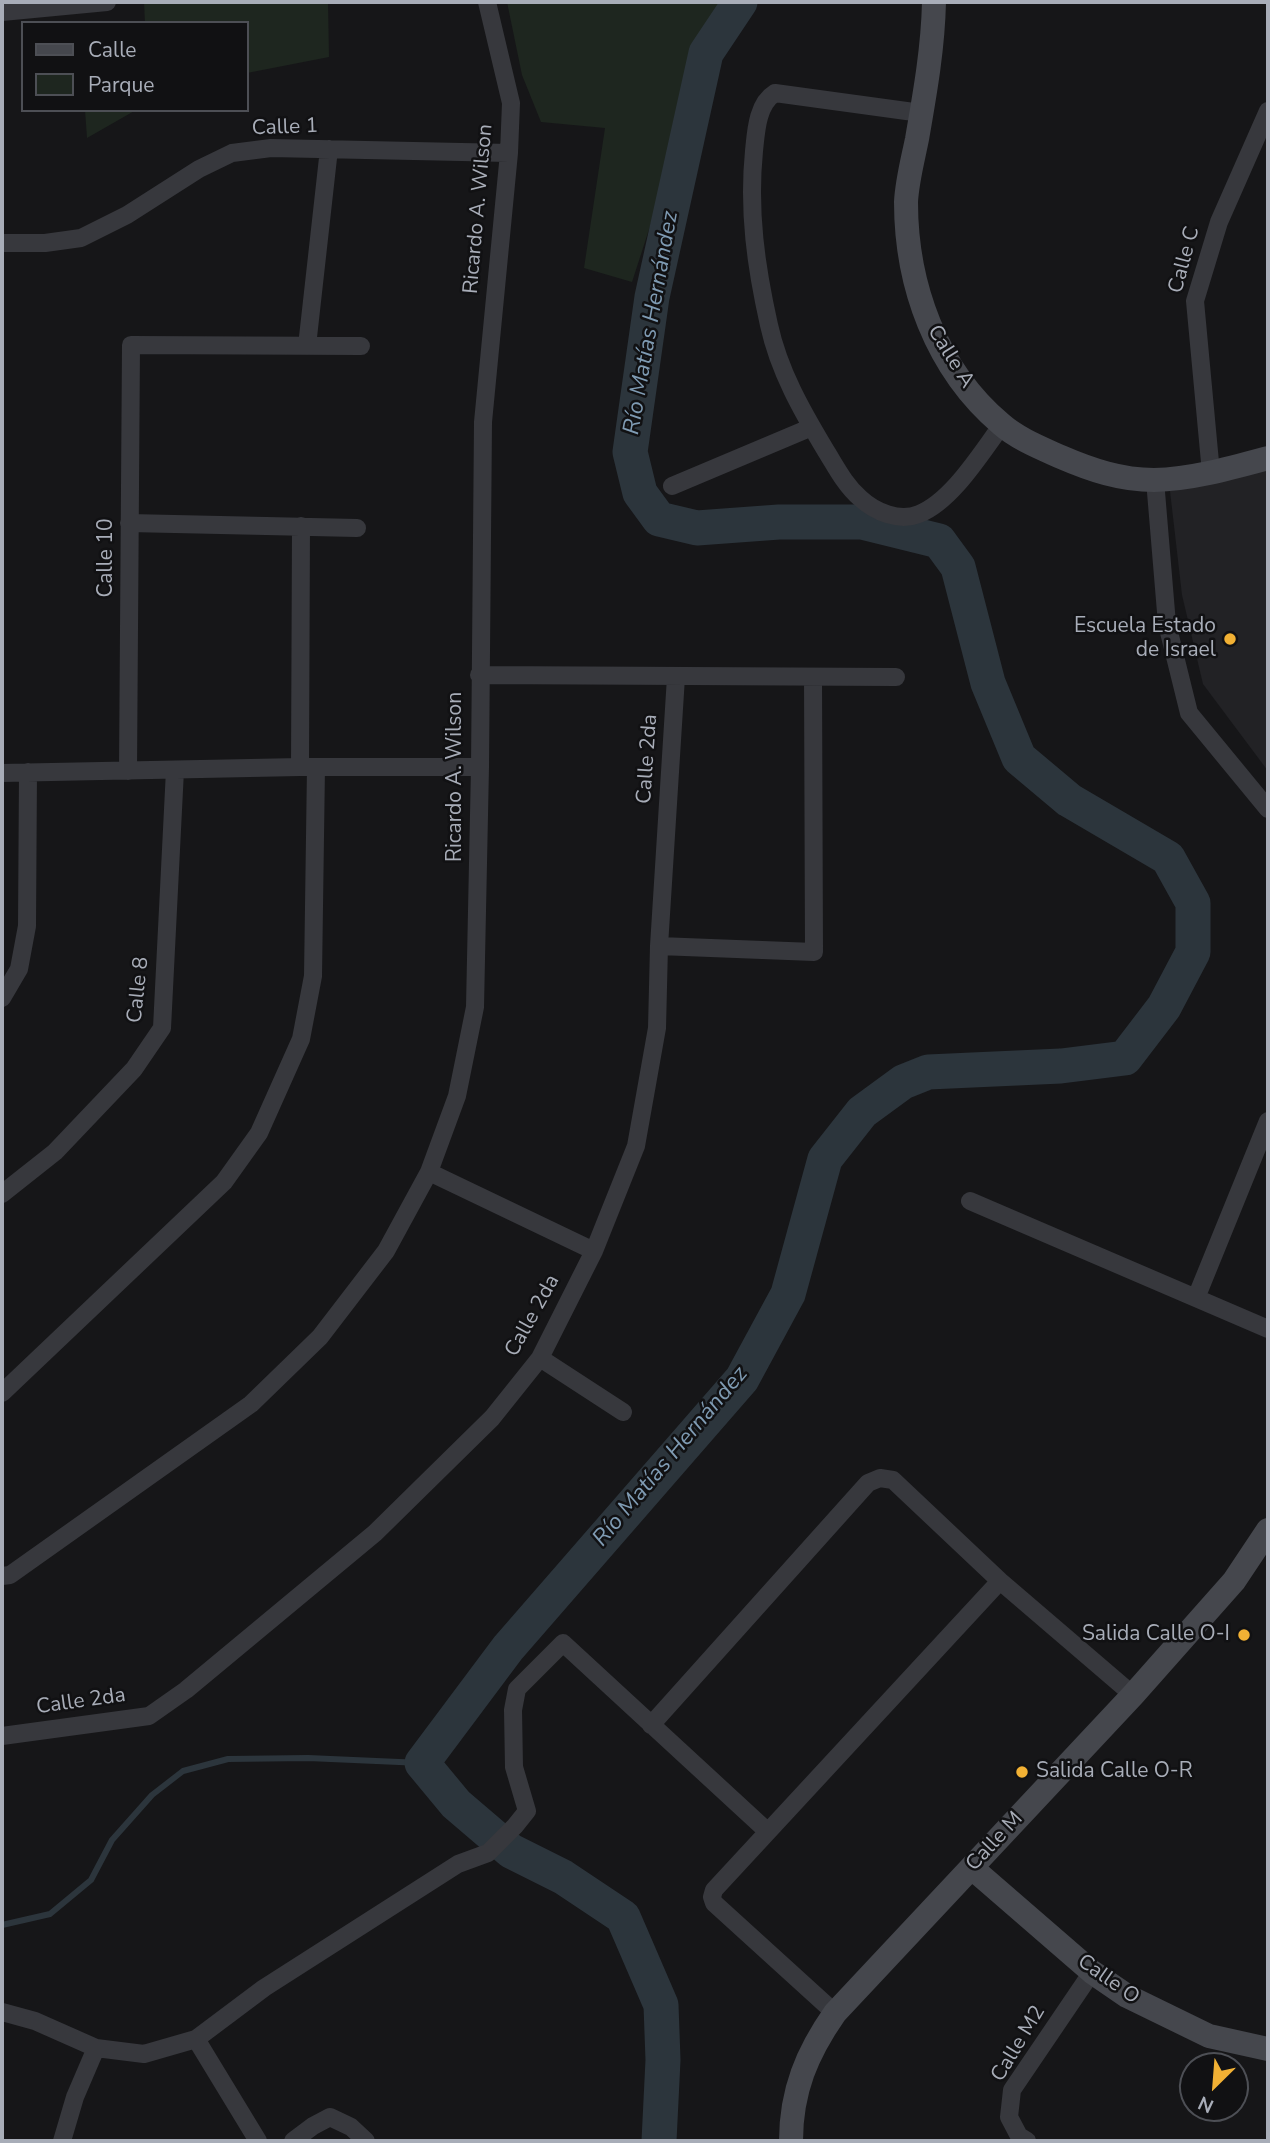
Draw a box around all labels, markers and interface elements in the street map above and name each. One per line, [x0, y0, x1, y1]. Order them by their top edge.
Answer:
legend [21, 21, 248, 112]
text: Calle [88, 36, 136, 64]
text: Parque [88, 71, 155, 99]
street label: Calle 1 [251, 114, 319, 142]
street label: Ricardo A. Wilson [459, 123, 499, 295]
water label: Río Matías Hernández [619, 209, 685, 437]
street label: Calle C [1164, 224, 1206, 296]
street label: Calle A [921, 321, 979, 393]
street label: Calle 10 [94, 518, 120, 598]
place label: Escuela Estado de Israel [1074, 614, 1216, 664]
marker: Escuela Estado de Israel [1222, 631, 1238, 647]
street label: Ricardo A. Wilson [443, 692, 469, 862]
street label: Calle 2da [632, 713, 664, 805]
street label: Calle 8 [123, 956, 155, 1024]
street label: Calle 2da [500, 1271, 566, 1361]
water label: Río Matías Hernández [588, 1361, 754, 1553]
place label: Salida Calle O-I [1082, 1622, 1230, 1648]
marker: Salida Calle O-I [1236, 1627, 1252, 1643]
street label: Calle 2da [35, 1683, 127, 1721]
place label: Salida Calle O-R [1036, 1759, 1193, 1785]
marker: Salida Calle O-R [1014, 1764, 1030, 1780]
street label: Calle M [961, 1807, 1029, 1877]
street label: Calle O [1072, 1950, 1144, 2010]
street label: Calle M2 [986, 2001, 1052, 2087]
north arrow [1179, 2052, 1249, 2122]
text: N [1194, 2089, 1218, 2119]

